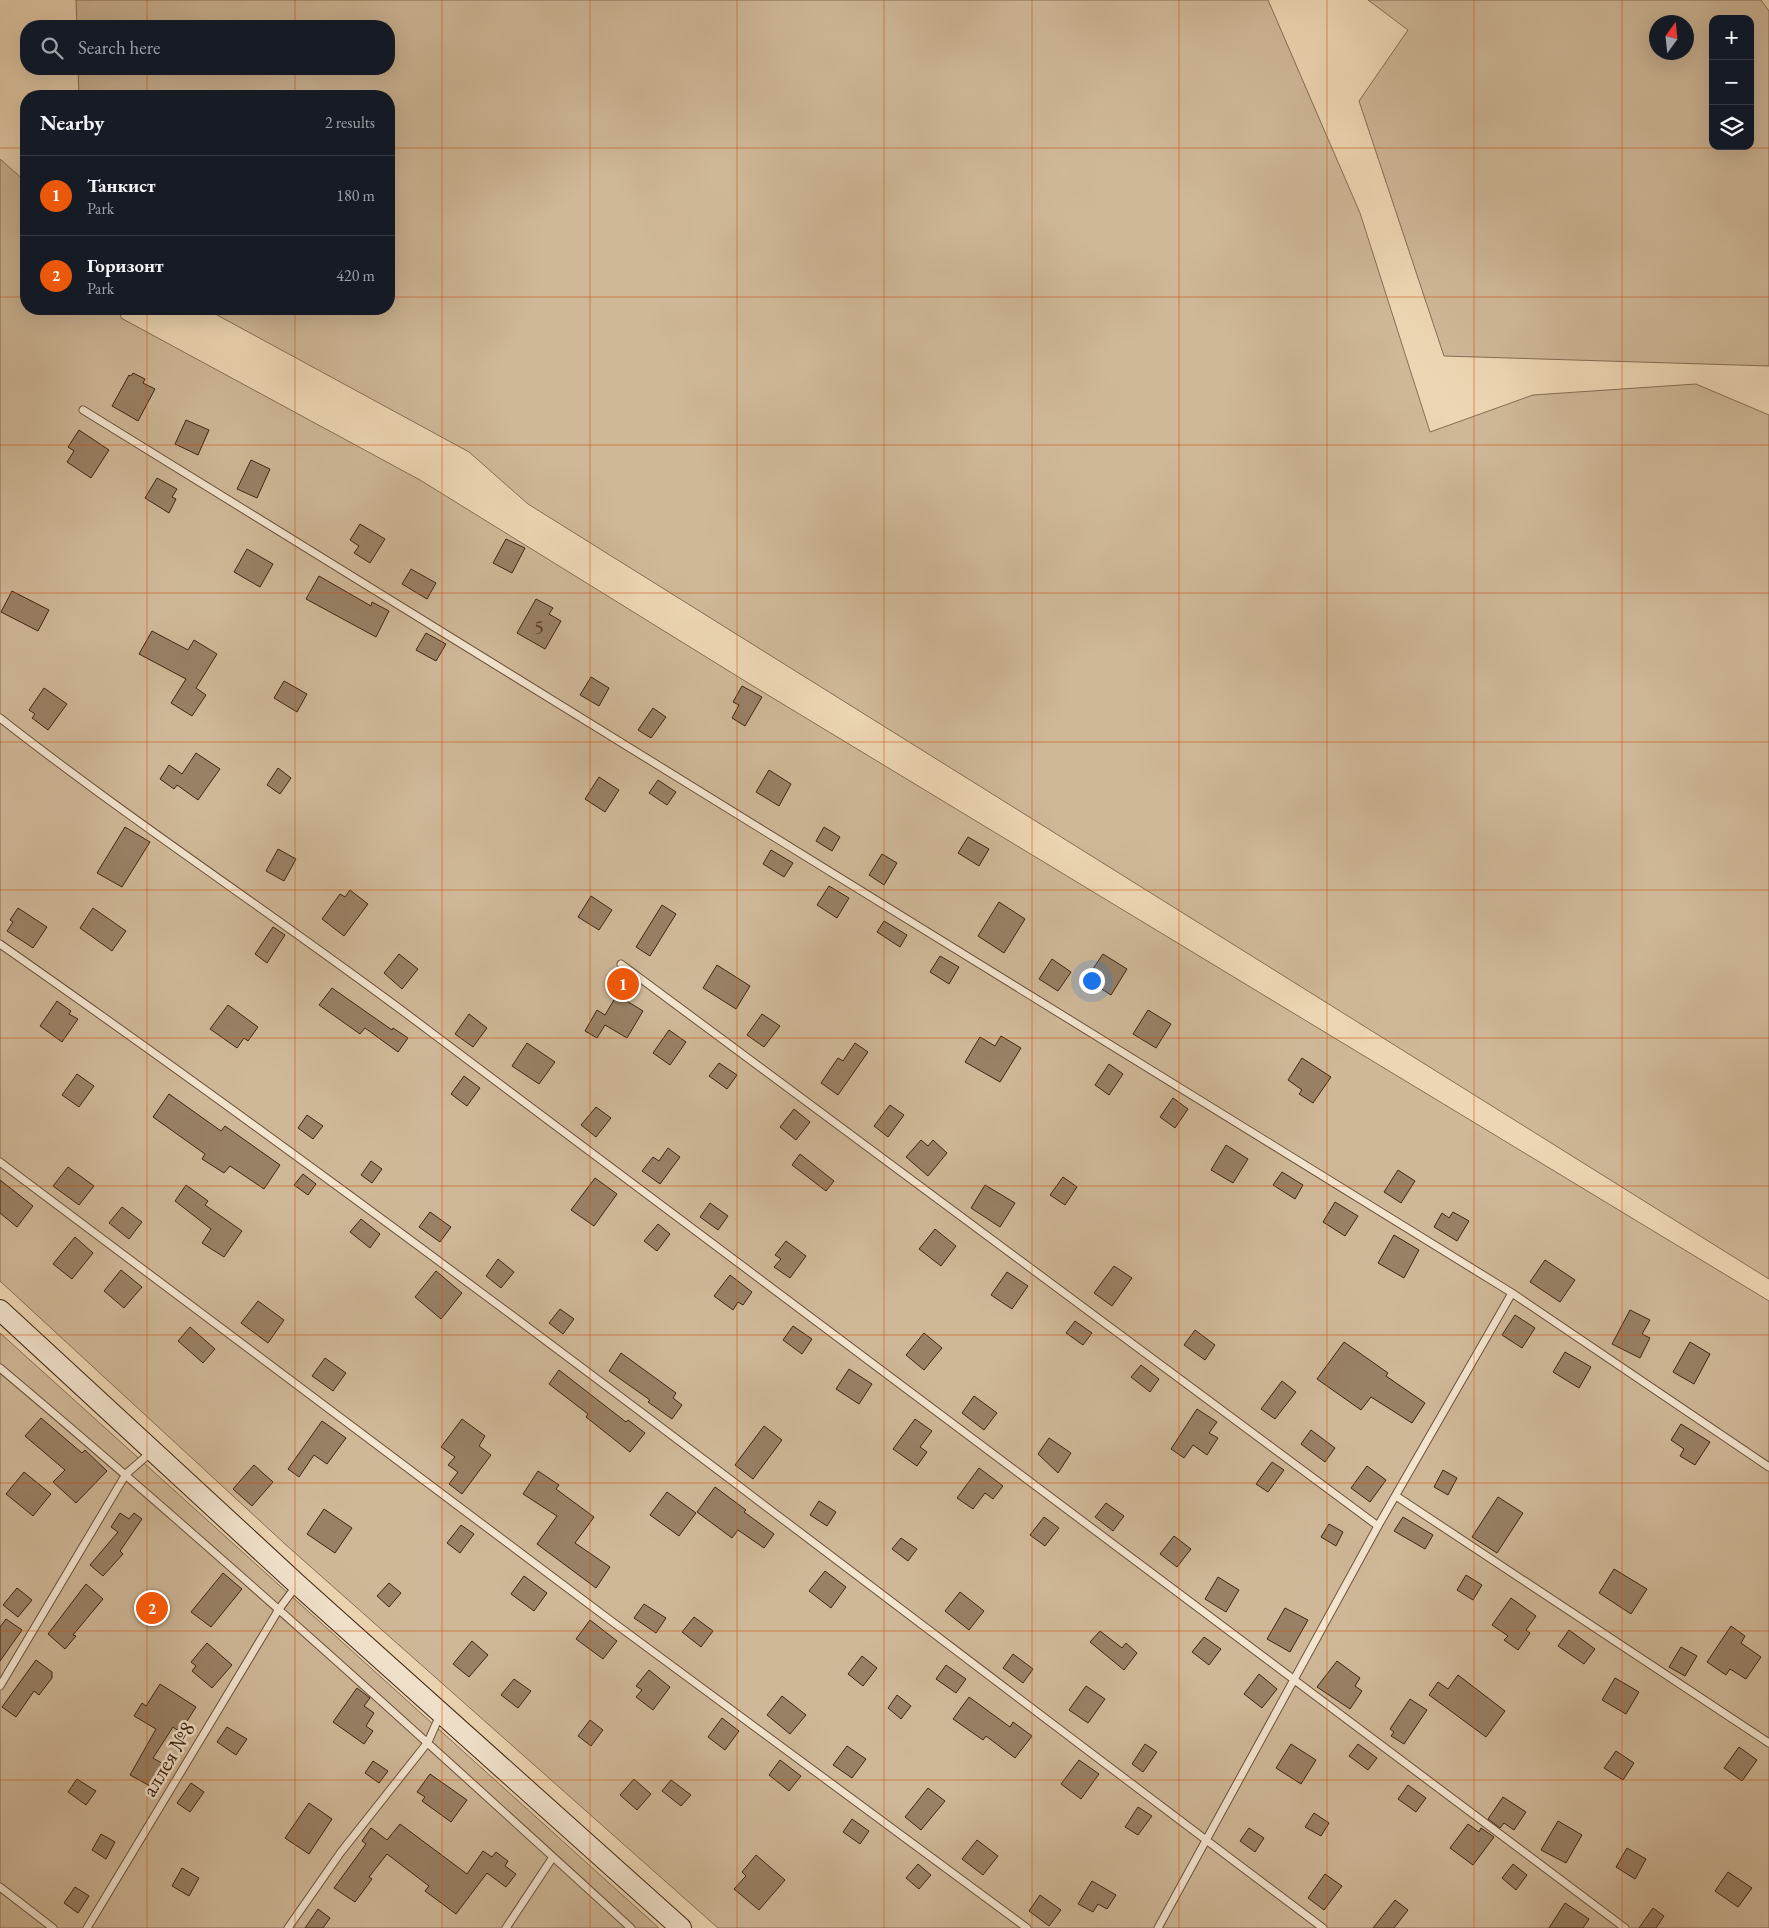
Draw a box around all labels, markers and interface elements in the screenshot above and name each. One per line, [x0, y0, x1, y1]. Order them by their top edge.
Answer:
north arrow [1649, 15, 1694, 60]
map controls [1709, 15, 1754, 150]
button: + [1709, 15, 1754, 60]
search box [20, 20, 395, 75]
icon: search [38, 34, 66, 62]
text: Search here [78, 35, 160, 60]
button: − [1709, 60, 1754, 105]
button: layers [1709, 105, 1754, 150]
text: Nearby [40, 109, 104, 136]
text: 2 results [325, 112, 375, 133]
text: Танкист [87, 173, 156, 198]
text: 1 [52, 185, 60, 206]
text: 180 m [336, 185, 375, 206]
text: Park [87, 198, 114, 219]
text: Горизонт [87, 253, 164, 278]
text: 2 [52, 265, 60, 286]
text: 420 m [336, 265, 375, 286]
text: Park [87, 278, 114, 299]
house number: 5 [534, 614, 544, 640]
pin: 1 [607, 965, 639, 1003]
your location [1079, 968, 1105, 994]
pin: 2 [136, 1589, 168, 1627]
street label: аллея №8 [134, 1716, 202, 1802]

